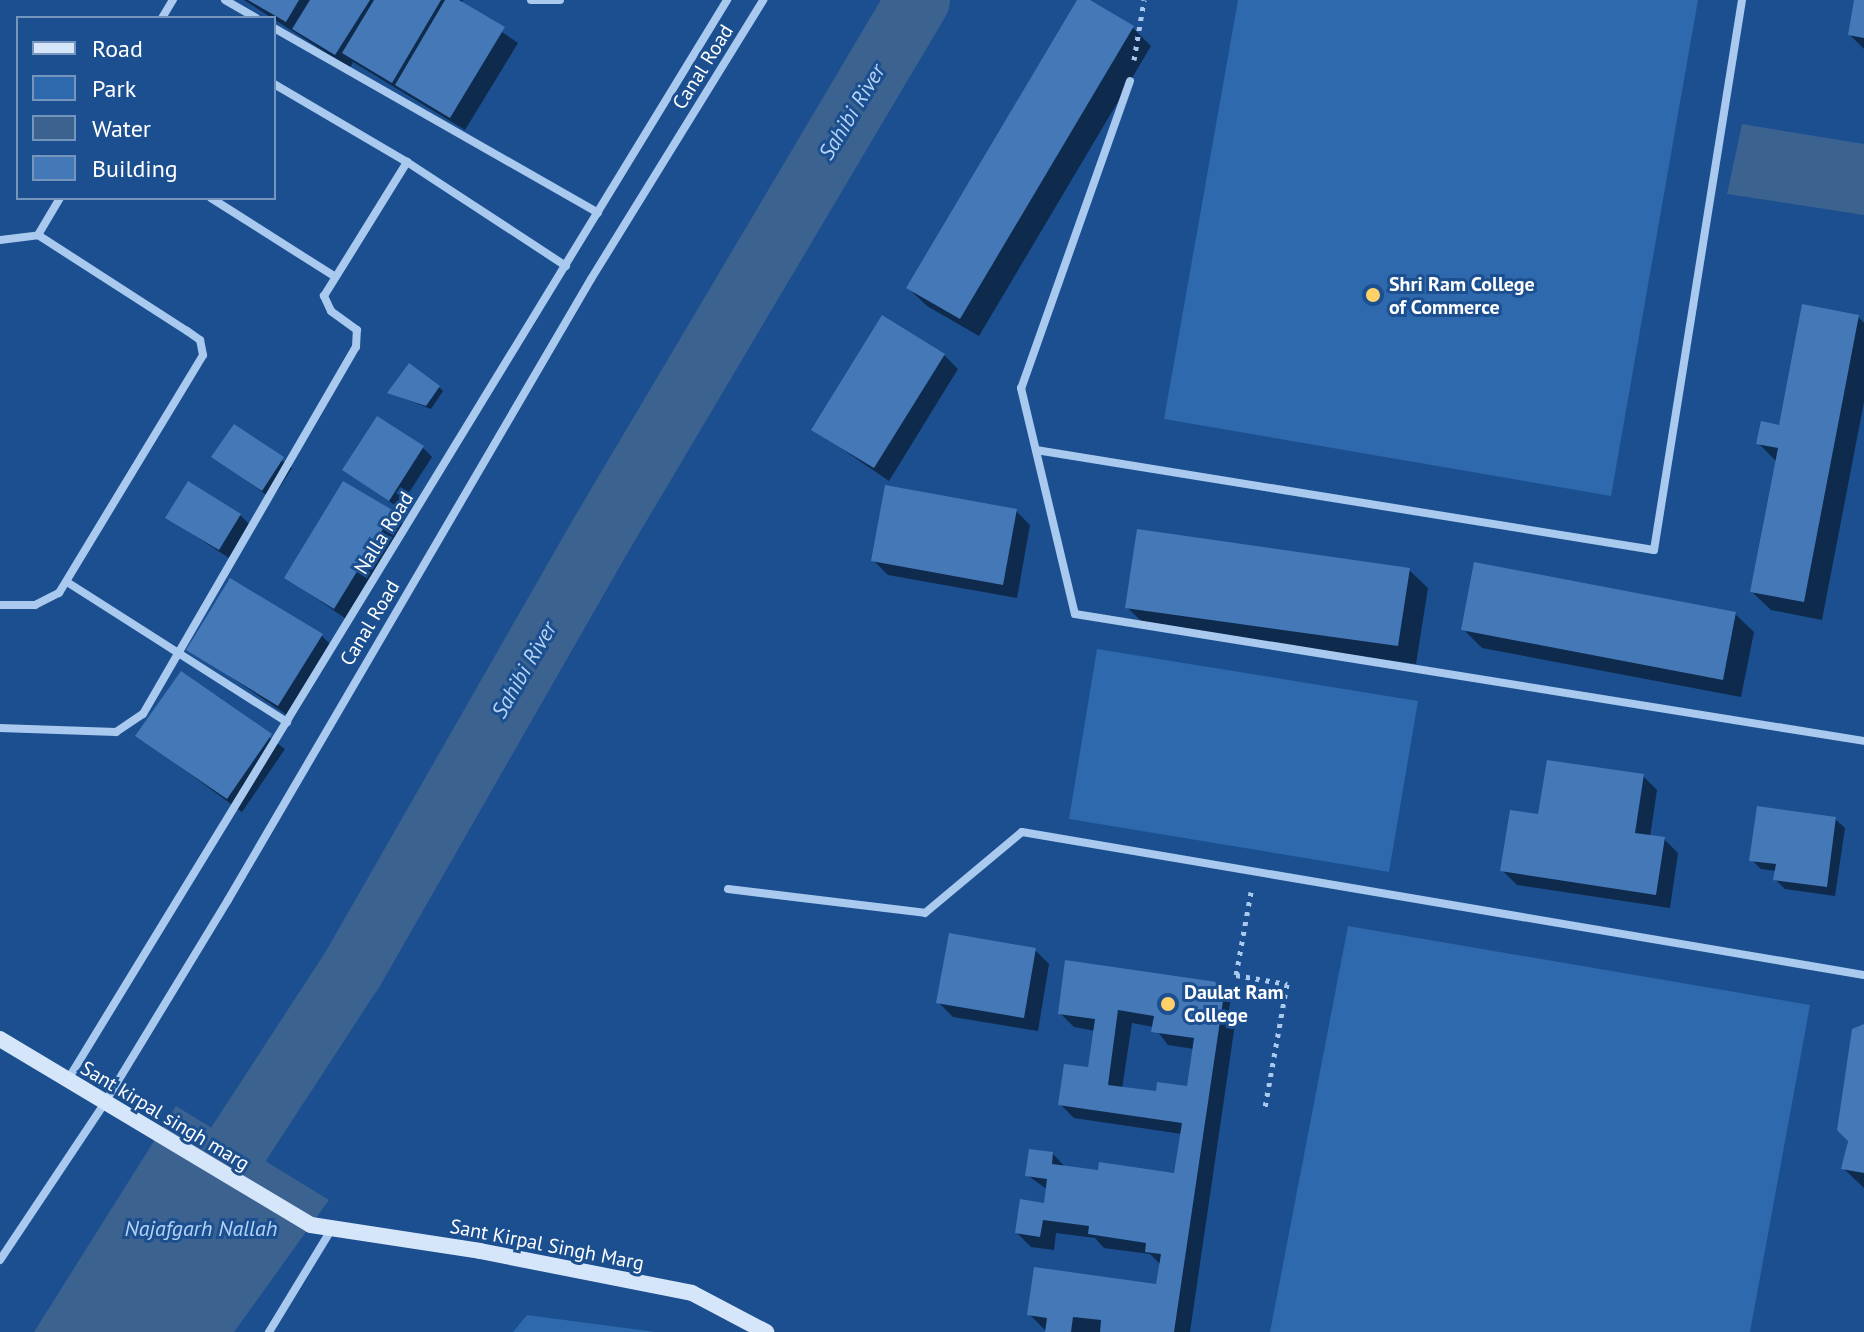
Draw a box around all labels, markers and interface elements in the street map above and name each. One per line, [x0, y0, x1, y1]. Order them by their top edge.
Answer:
legend [16, 16, 276, 200]
street label: Canal Road [668, 20, 738, 114]
text: Road [92, 33, 143, 64]
water label: Sahibi River [813, 59, 891, 165]
text: Park [92, 73, 136, 104]
text: Water [92, 113, 151, 144]
text: Building [92, 153, 178, 184]
place label: Shri Ram College of Commerce [1389, 272, 1535, 319]
marker: Shri Ram College of Commerce [1364, 286, 1382, 304]
street label: Nalla Road [349, 487, 419, 579]
street label: Canal Road [335, 576, 405, 670]
water label: Sahibi River [486, 617, 562, 723]
place label: Daulat Ram College [1184, 980, 1284, 1027]
marker: Daulat Ram College [1159, 995, 1177, 1013]
street label: Sant kirpal singh marg [76, 1056, 254, 1176]
street label: Sant Kirpal Singh Marg [448, 1214, 646, 1276]
water label: Najafgarh Nallah [125, 1216, 277, 1242]

